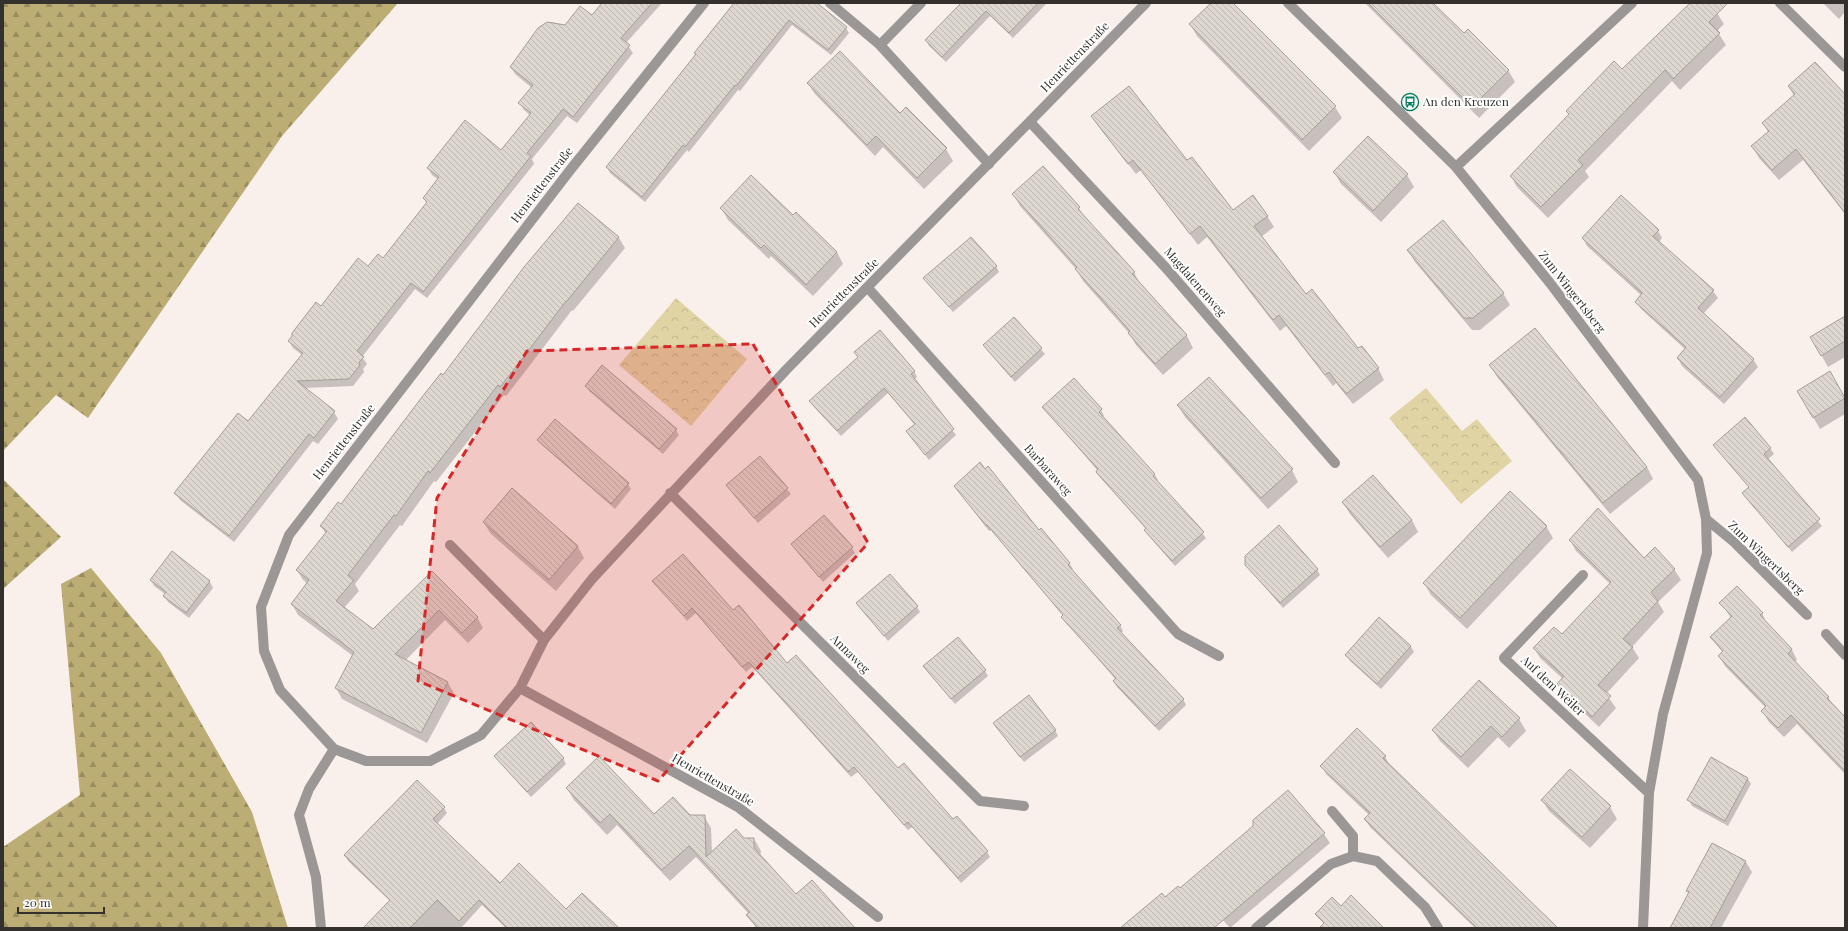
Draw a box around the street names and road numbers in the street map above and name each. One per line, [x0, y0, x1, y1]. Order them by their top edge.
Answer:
street label: Henriettenstraße [1036, 18, 1112, 95]
street label: Henriettenstraße [506, 143, 576, 226]
street label: Magdalenenweg [1161, 243, 1231, 320]
street label: Zum Wingertsberg [1536, 247, 1610, 336]
street label: Henriettenstraße [805, 254, 882, 331]
street label: Henriettenstraße [308, 400, 378, 483]
street label: Barbaraweg [1021, 440, 1077, 499]
street label: Zum Wingertsberg [1725, 517, 1809, 598]
street label: Annaweg [827, 629, 874, 677]
street label: Auf dem Weiler [1518, 651, 1590, 719]
street label: Henriettenstraße [670, 749, 757, 809]

